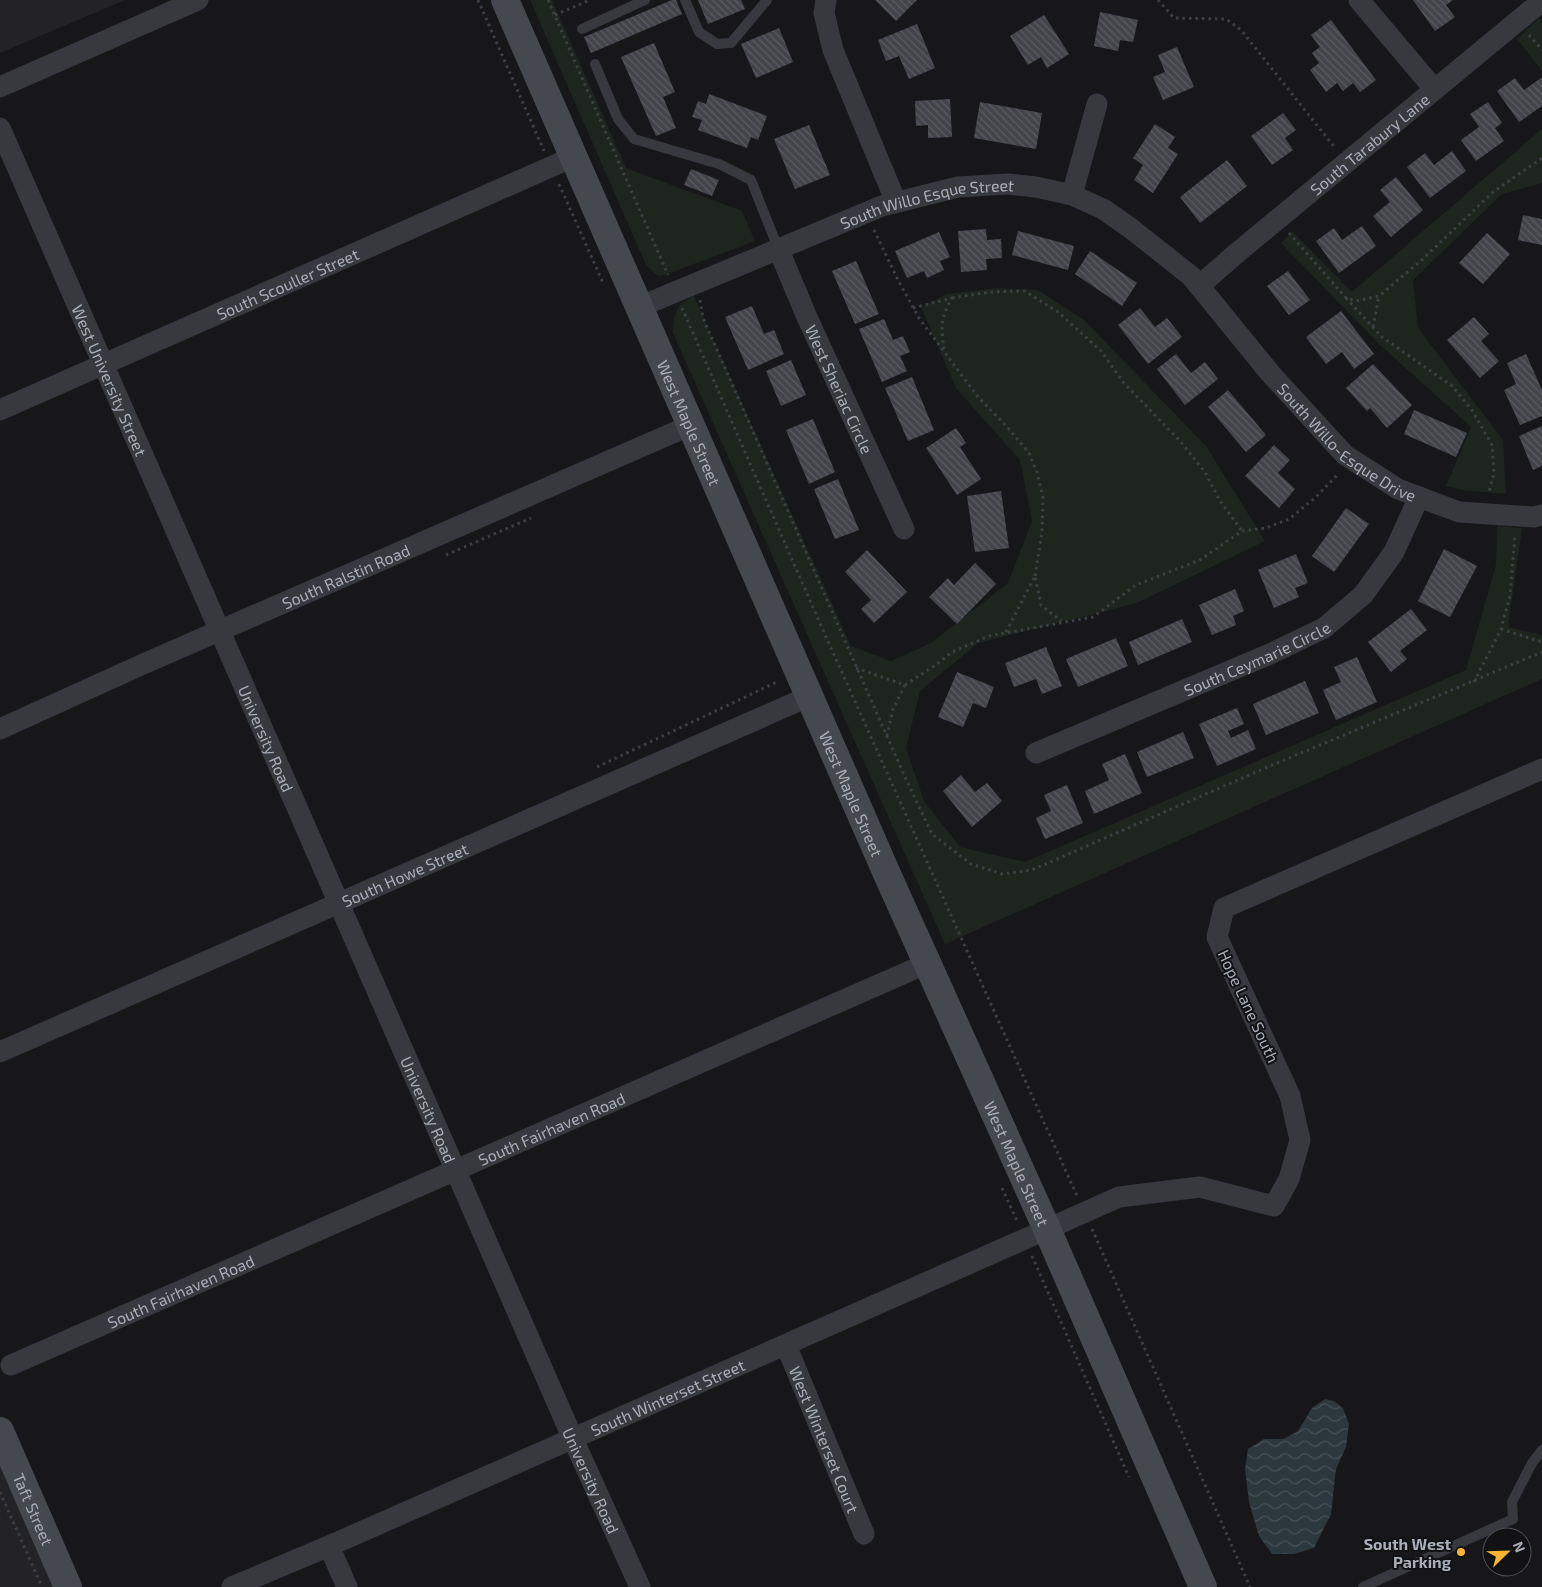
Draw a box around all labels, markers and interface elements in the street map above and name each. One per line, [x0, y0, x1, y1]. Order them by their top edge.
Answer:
street label: South Tarabury Lane [1306, 89, 1433, 198]
street label: South Willo Esque Street [837, 175, 1015, 232]
street label: South Scouller Street [213, 243, 361, 323]
street label: West University Street [69, 301, 151, 459]
street label: West Sheriac Circle [802, 322, 878, 456]
street label: West Maple Street [654, 357, 725, 488]
street label: South Willo-Esque Drive [1274, 379, 1419, 505]
street label: South Ralstin Road [279, 540, 412, 612]
street label: South Ceymarie Circle [1180, 617, 1334, 699]
street label: University Road [235, 682, 298, 794]
street label: West Maple Street [816, 728, 888, 859]
street label: South Howe Street [339, 838, 471, 910]
street label: Hope Lane South [1215, 947, 1283, 1065]
street label: University Road [397, 1053, 460, 1165]
street label: South Fairhaven Road [475, 1088, 628, 1169]
street label: West Maple Street [981, 1098, 1054, 1229]
street label: South Fairhaven Road [104, 1250, 257, 1331]
street label: South Winterset Street [587, 1355, 747, 1439]
street label: West Winterset Court [786, 1363, 864, 1515]
street label: University Road [560, 1424, 624, 1536]
street label: Taft Street [10, 1470, 58, 1548]
north arrow [1482, 1527, 1532, 1577]
place label: South West Parking [1364, 1534, 1452, 1571]
text: N [1510, 1539, 1529, 1555]
marker: South West Parking [1455, 1546, 1467, 1558]

